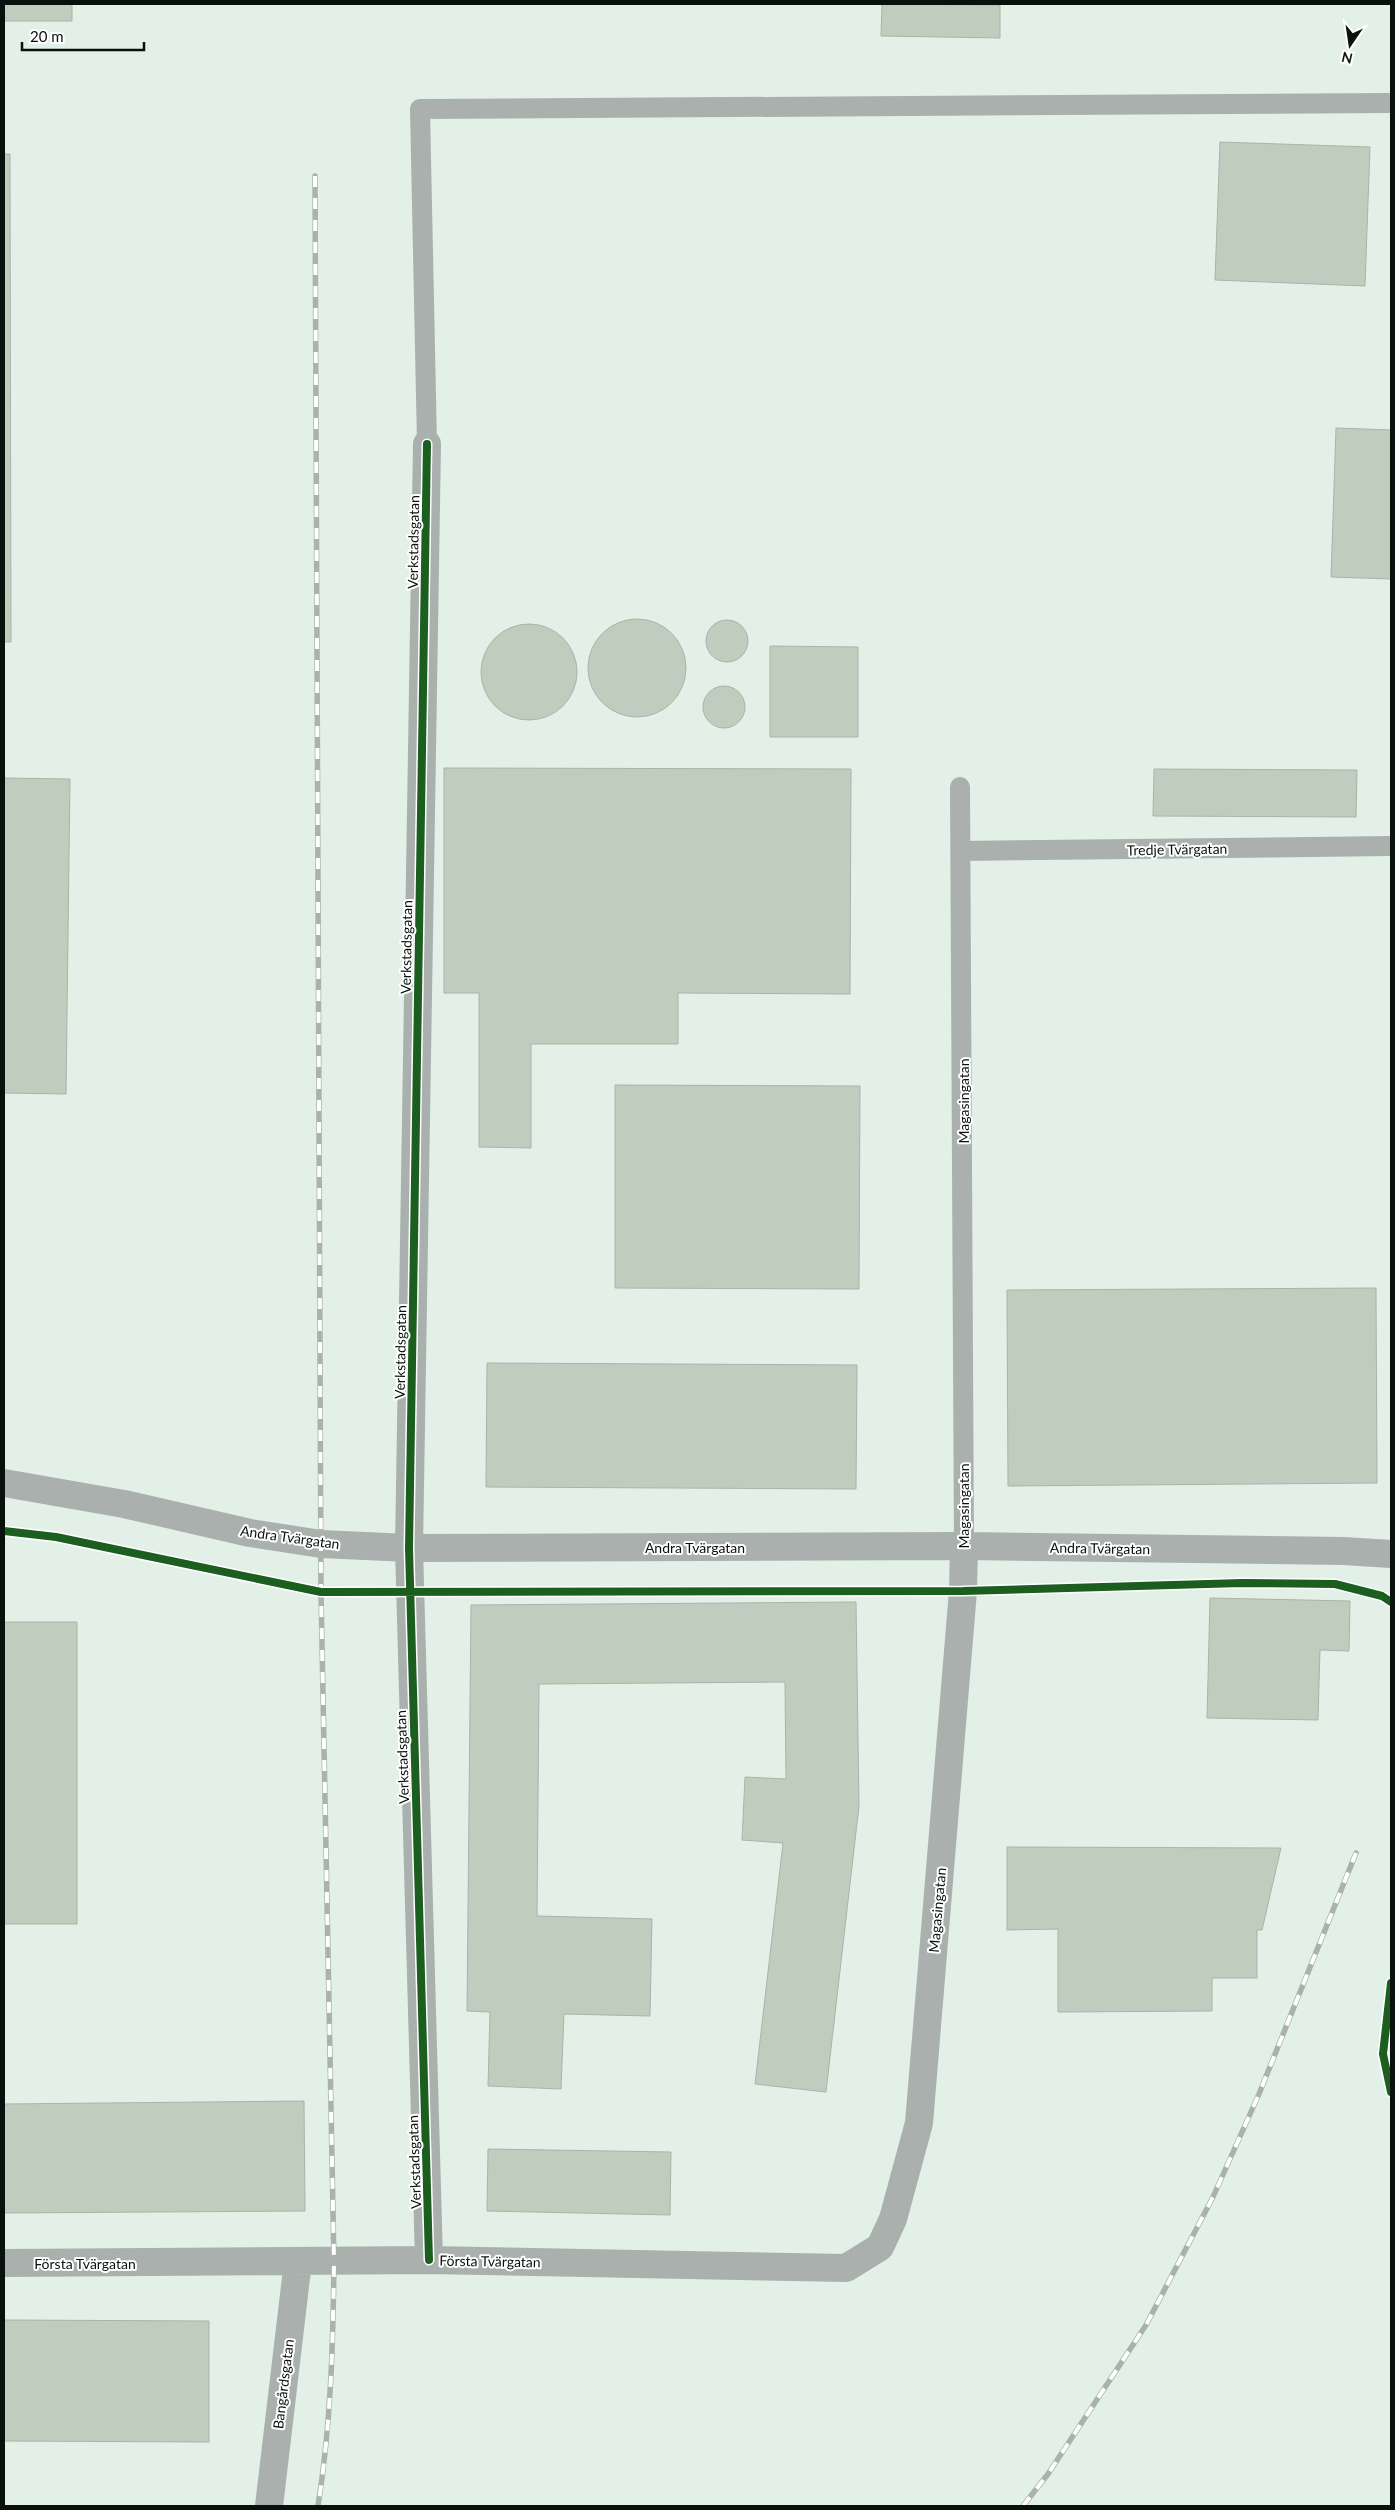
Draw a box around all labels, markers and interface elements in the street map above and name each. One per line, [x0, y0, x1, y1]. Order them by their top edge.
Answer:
scale bar [22, 20, 145, 52]
north arrow [1325, 20, 1375, 70]
text: 20 m [30, 27, 64, 45]
text: N [1340, 49, 1354, 68]
street label: Verkstadsgatan [404, 495, 422, 589]
street label: Tredje Tvärgatan [1127, 840, 1227, 858]
street label: Verkstadsgatan [397, 900, 415, 994]
street label: Magasingatan [955, 1058, 972, 1144]
street label: Verkstadsgatan [391, 1305, 409, 1399]
street label: Magasingatan [955, 1463, 972, 1549]
street label: Andra Tvärgatan [239, 1522, 341, 1552]
street label: Andra Tvärgatan [645, 1539, 745, 1556]
street label: Andra Tvärgatan [1050, 1539, 1150, 1557]
street label: Verkstadsgatan [392, 1710, 412, 1804]
street label: Magasingatan [925, 1867, 949, 1953]
street label: Verkstadsgatan [404, 2115, 424, 2209]
street label: Första Tvärgatan [439, 2252, 541, 2270]
street label: Första Tvärgatan [34, 2255, 136, 2272]
street label: Bangårdsgatan [269, 2338, 297, 2430]

